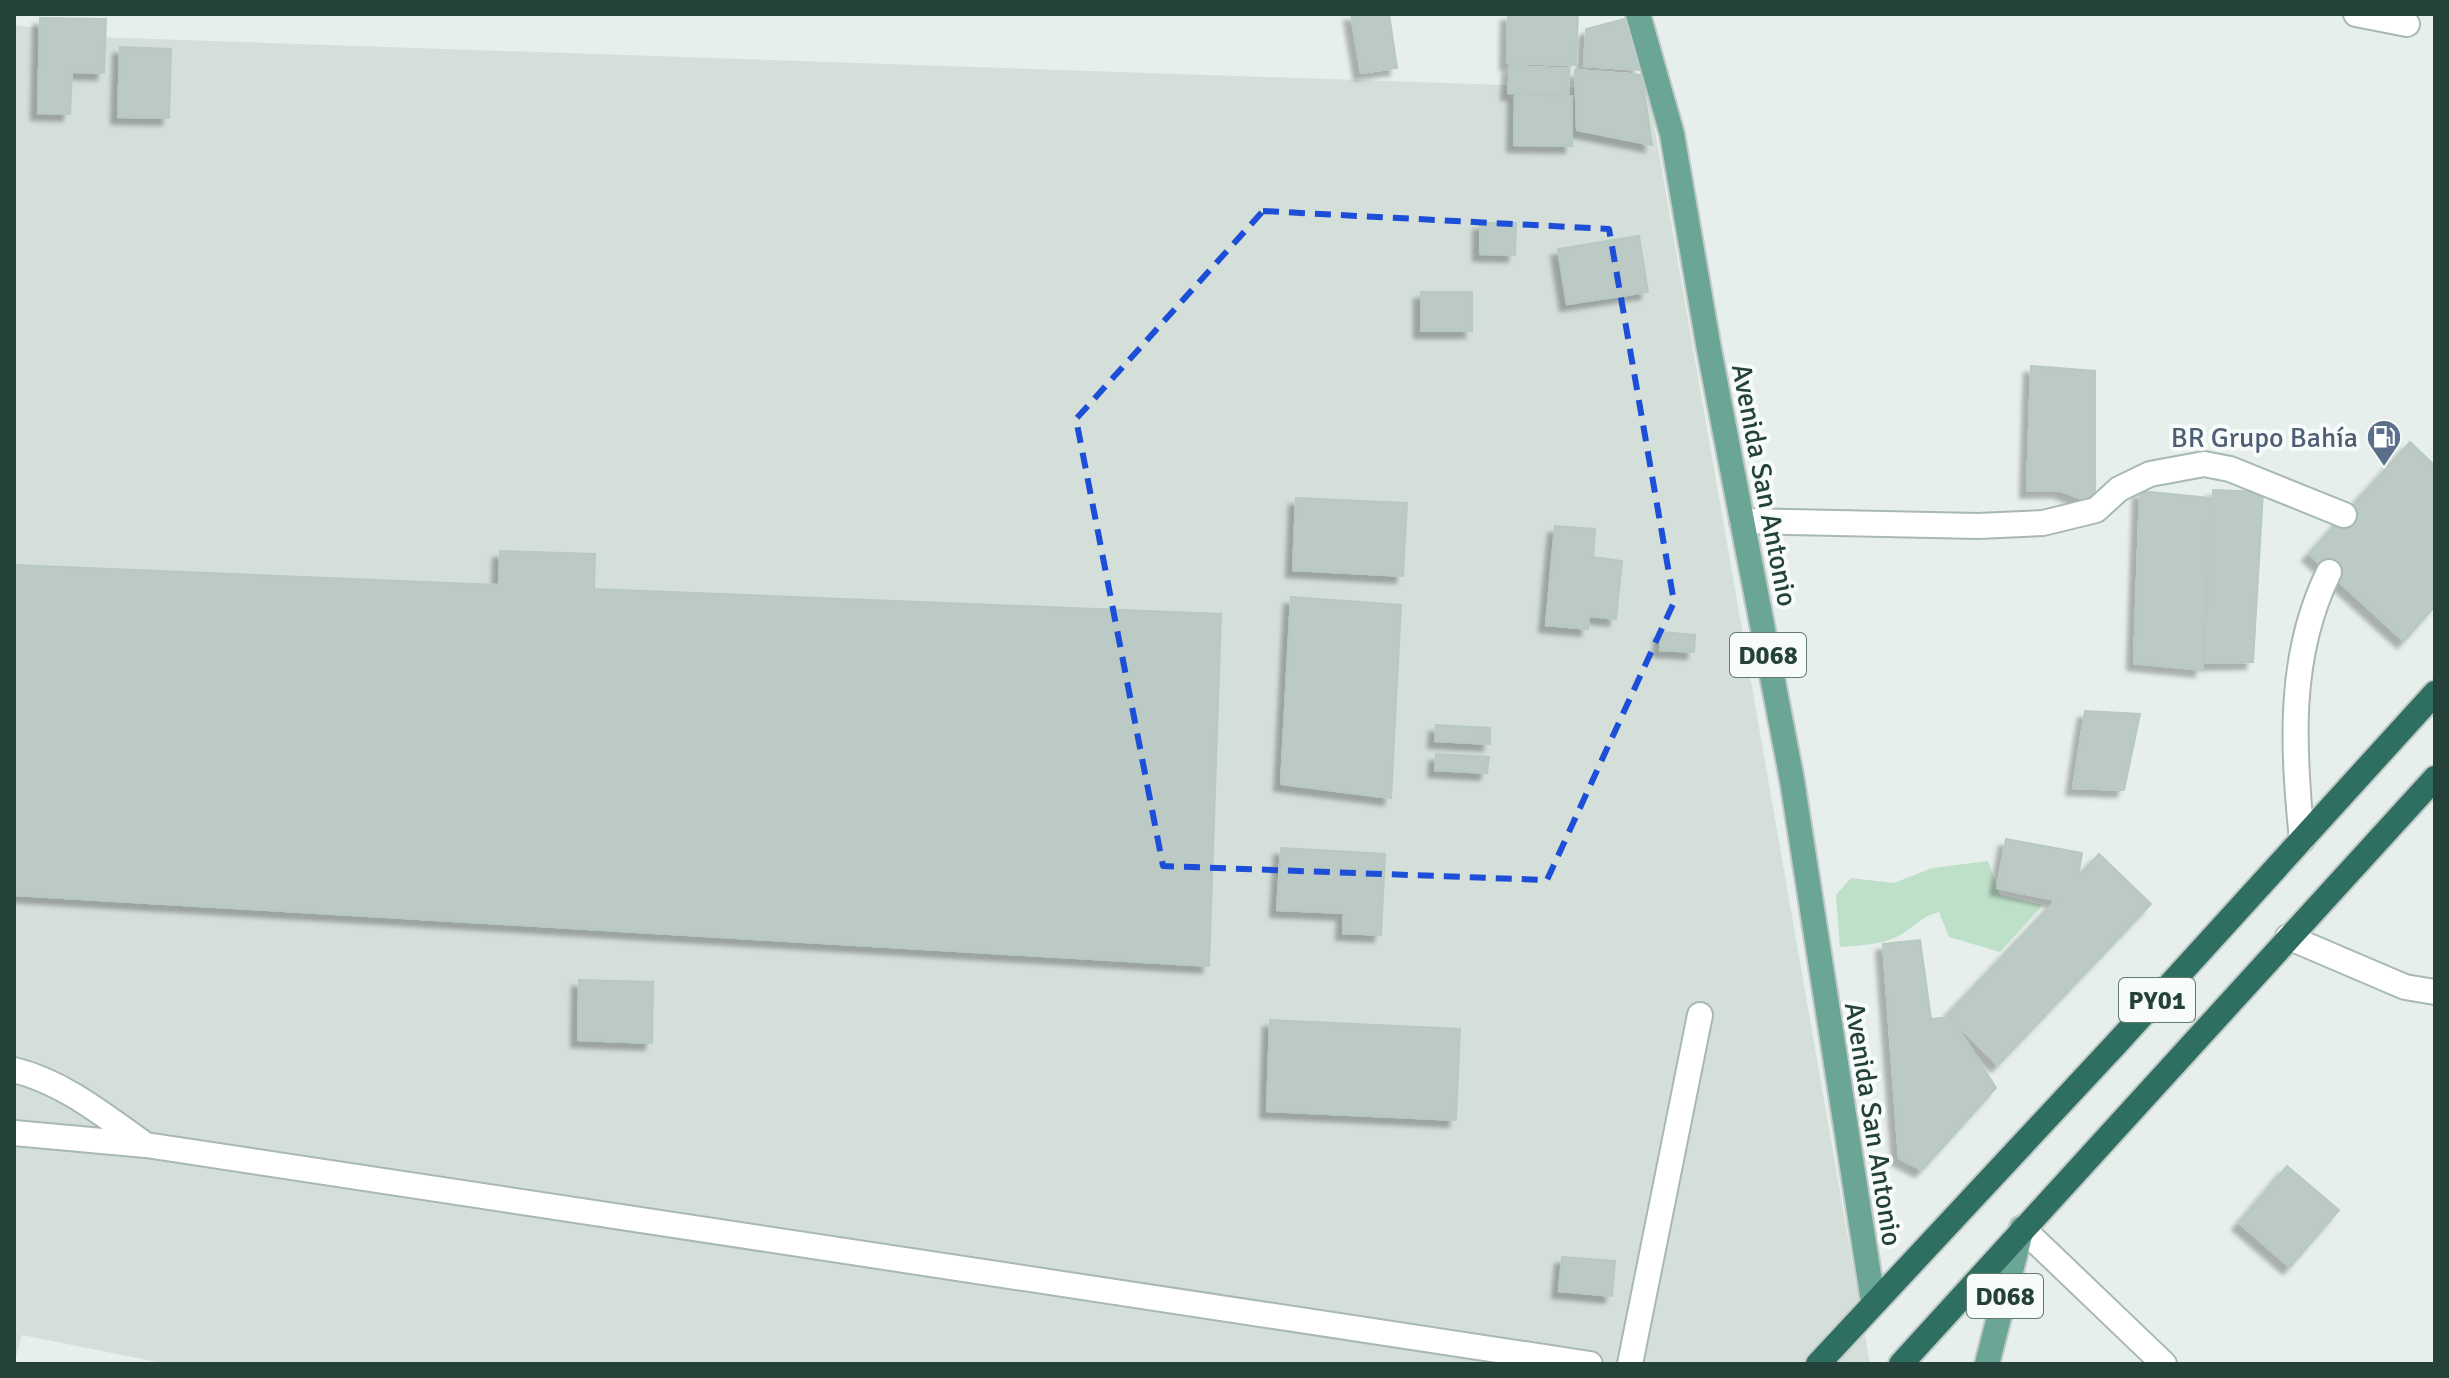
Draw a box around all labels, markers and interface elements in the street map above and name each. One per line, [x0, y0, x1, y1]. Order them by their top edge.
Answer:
street label: Avenida San Antonio [1724, 361, 1804, 609]
fuel station icon: BR Grupo Bahía [2365, 418, 2403, 468]
place label: BR Grupo Bahía [2171, 421, 2358, 455]
road number: D068 [1730, 633, 1806, 677]
road number: PY01 [2119, 978, 2195, 1022]
street label: Avenida San Antonio [1837, 1000, 1909, 1248]
road number: D068 [1967, 1274, 2043, 1318]

